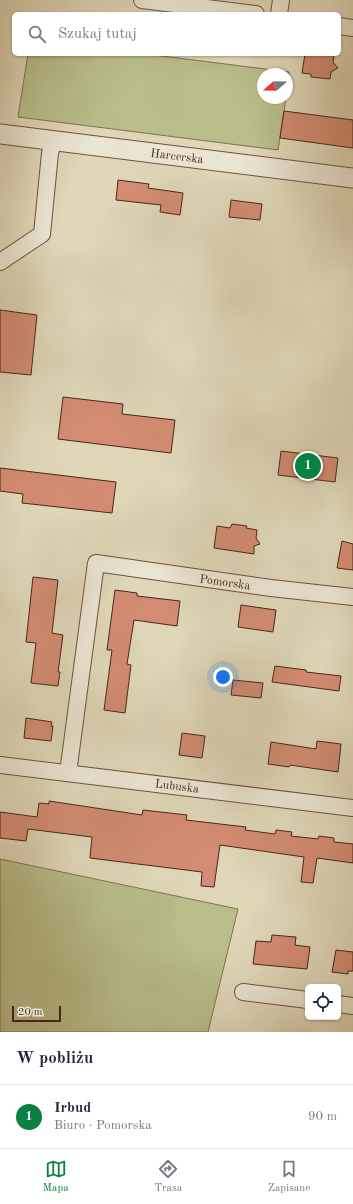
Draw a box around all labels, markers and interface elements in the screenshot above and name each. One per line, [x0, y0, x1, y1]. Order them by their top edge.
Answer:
search box [12, 12, 341, 56]
icon: search [26, 23, 48, 45]
text: Szukaj tutaj [58, 27, 137, 42]
north arrow [257, 68, 293, 104]
street label: Harcerska [150, 148, 204, 166]
pin: 1 [295, 451, 321, 481]
street label: Pomorska [199, 573, 251, 593]
your location [213, 667, 233, 687]
street label: Lubuska [154, 778, 200, 796]
map controls [305, 984, 341, 1020]
button: locate [305, 984, 341, 1020]
scale bar [12, 1004, 61, 1023]
text: 20 m [18, 1007, 43, 1018]
text: W pobliżu [16, 1050, 93, 1067]
text: Irbud [54, 1101, 91, 1116]
text: 1 [25, 1110, 33, 1123]
text: 90 m [308, 1110, 337, 1123]
text: Biuro · Pomorska [54, 1119, 152, 1132]
tab: Mapa [43, 1158, 69, 1196]
tab: Trasa [154, 1158, 182, 1196]
tab: Zapisane [268, 1158, 310, 1196]

